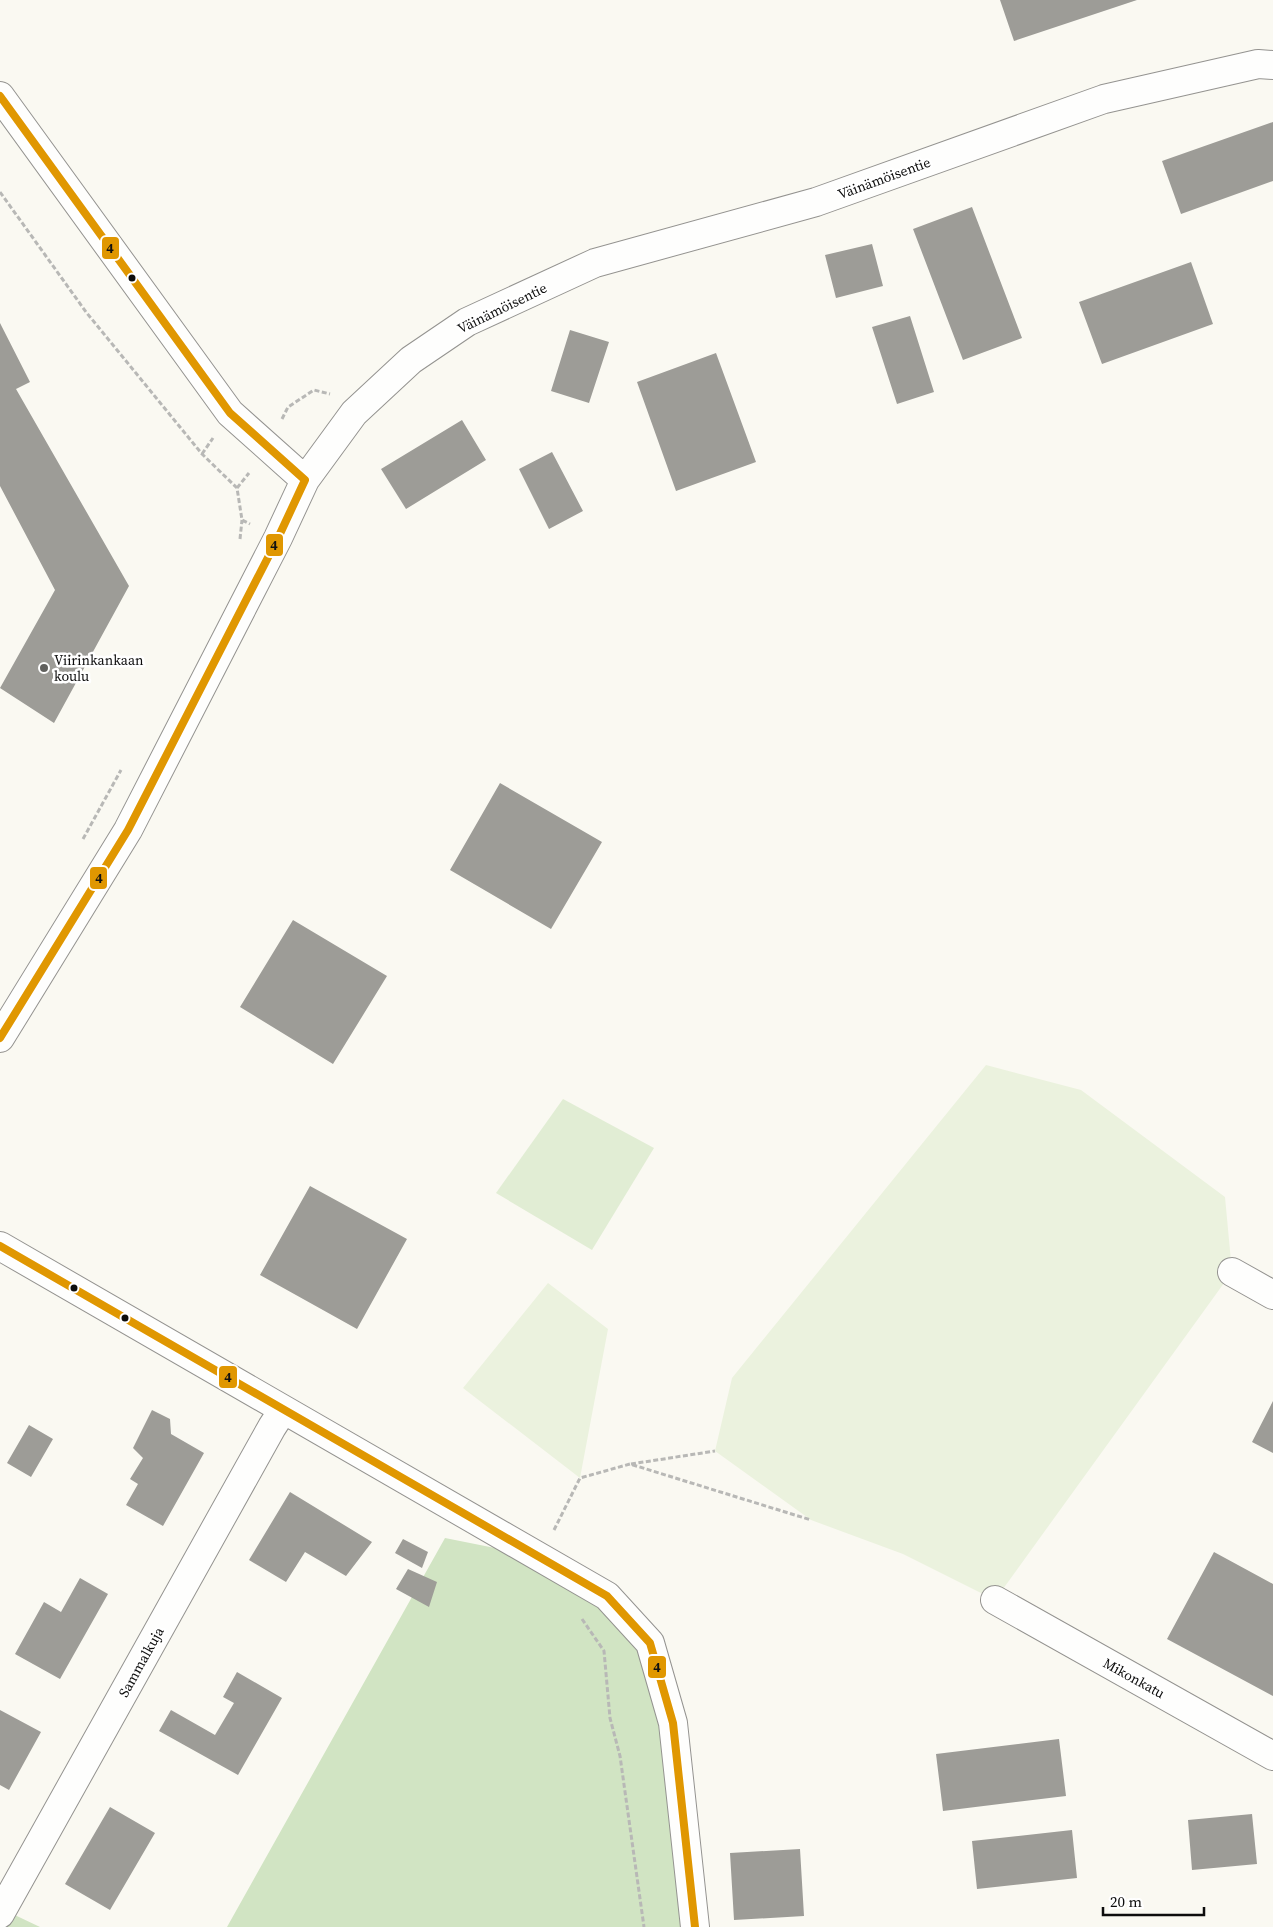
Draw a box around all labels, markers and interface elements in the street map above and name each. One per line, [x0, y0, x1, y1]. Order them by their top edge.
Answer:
street label: Väinämöisentie [835, 152, 933, 204]
line badge: 4 [101, 236, 120, 260]
text: 4 [106, 238, 114, 258]
unlabelled marker [127, 273, 137, 283]
street label: Väinämöisentie [454, 278, 550, 338]
line badge: 4 [265, 533, 284, 557]
text: 4 [270, 535, 278, 555]
place label: Viirinkankaan koulu [54, 650, 144, 686]
marker: Viirinkankaan koulu [38, 662, 50, 674]
line badge: 4 [89, 866, 108, 890]
text: 4 [95, 868, 103, 888]
unlabelled marker [69, 1283, 79, 1293]
unlabelled marker [120, 1313, 130, 1323]
line badge: 4 [218, 1365, 238, 1389]
text: 4 [224, 1367, 232, 1387]
street label: Sammalkuja [113, 1622, 169, 1701]
street label: Mikonkatu [1099, 1653, 1169, 1703]
line badge: 4 [647, 1655, 667, 1679]
text: 4 [653, 1657, 661, 1677]
scale bar [1103, 1884, 1204, 1916]
text: 20 m [1110, 1891, 1142, 1912]

